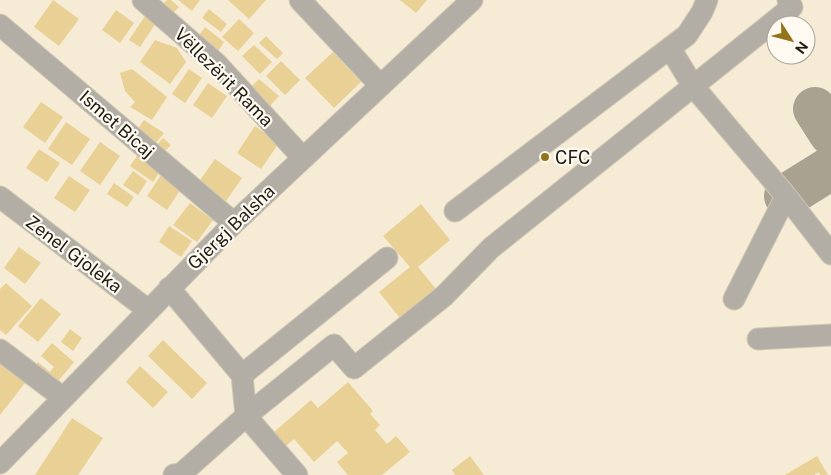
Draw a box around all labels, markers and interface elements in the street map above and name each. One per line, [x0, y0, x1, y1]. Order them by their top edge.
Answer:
north arrow [766, 15, 816, 65]
street label: Vëllezërit Rama [170, 23, 278, 131]
text: N [792, 39, 811, 57]
street label: Ismet Bicaj [75, 86, 159, 162]
place label: CFC [555, 147, 590, 168]
marker: CFC [539, 151, 551, 163]
street label: Gjergj Balsha [183, 180, 279, 274]
street label: Zenel Gjoleka [22, 211, 126, 297]

